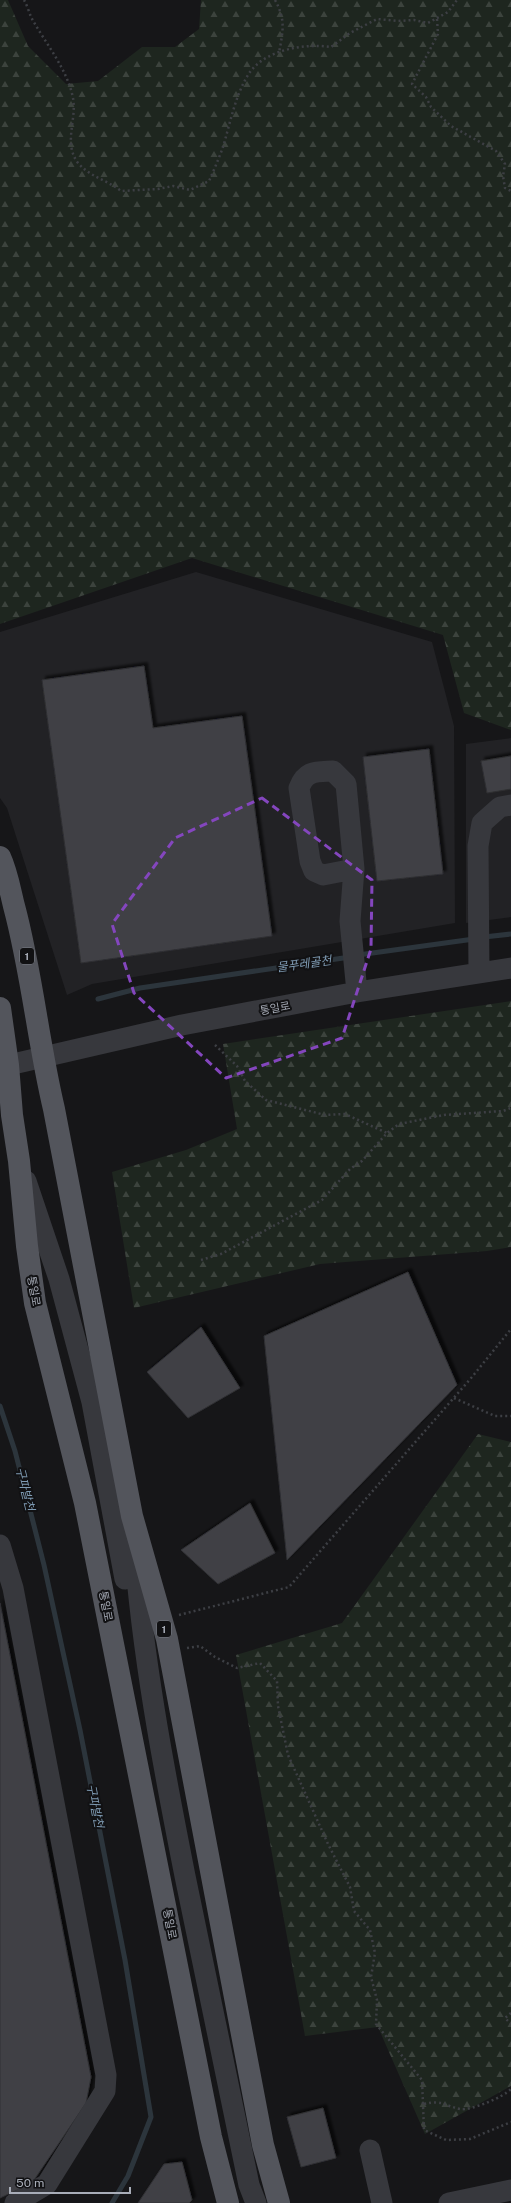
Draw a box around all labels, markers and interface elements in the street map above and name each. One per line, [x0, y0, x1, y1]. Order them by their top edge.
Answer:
road number: 1 [20, 948, 34, 964]
water label: 물푸레골천 [276, 953, 334, 975]
street label: 통일로 [259, 999, 291, 1017]
street label: 통일로 [25, 1275, 43, 1307]
water label: 구파발천 [13, 1466, 38, 1514]
street label: 통일로 [97, 1590, 115, 1622]
road number: 1 [157, 1621, 171, 1637]
water label: 구파발천 [84, 1783, 106, 1831]
street label: 통일로 [161, 1908, 179, 1940]
scale bar [10, 2169, 130, 2195]
text: 50 m [16, 2176, 44, 2190]

